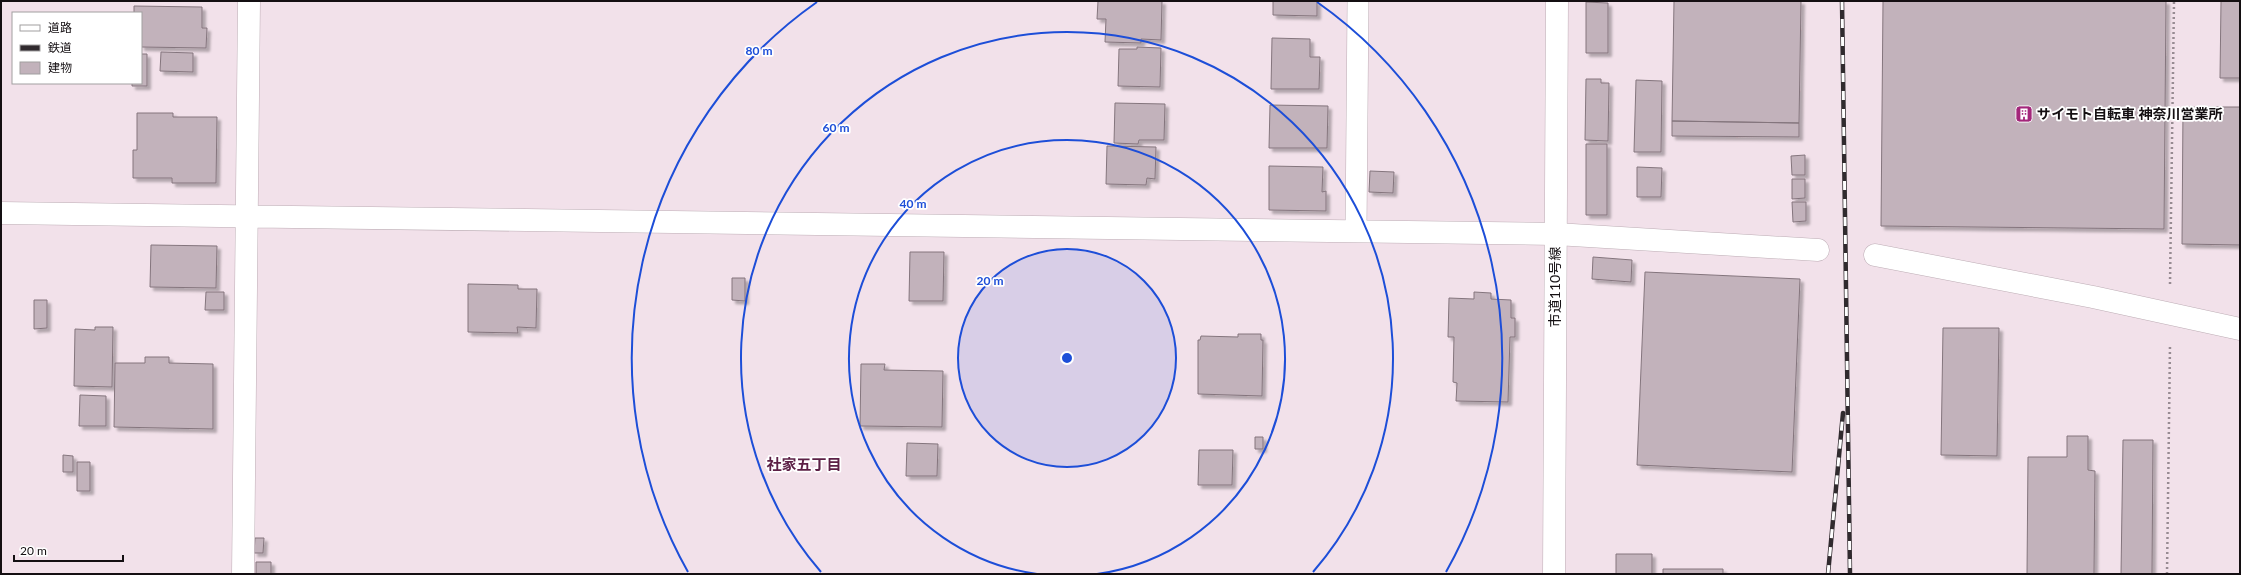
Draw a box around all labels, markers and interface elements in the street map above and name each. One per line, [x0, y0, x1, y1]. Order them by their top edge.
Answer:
legend [12, 12, 142, 84]
text: 道路 [48, 20, 72, 35]
text: 鉄道 [48, 40, 72, 55]
text: 80 m [746, 43, 772, 58]
text: 建物 [48, 60, 72, 75]
building icon: サイモト自転車 神奈川営業所 [2014, 104, 2034, 124]
place label: サイモト自転車 神奈川営業所 [2037, 105, 2222, 122]
text: 60 m [823, 120, 849, 135]
text: 40 m [900, 196, 926, 211]
street label: 市道110号線 [1546, 247, 1563, 327]
text: 20 m [977, 273, 1003, 288]
centre of rings [1060, 351, 1074, 365]
district label: 社家五丁目 [766, 455, 842, 473]
scale bar [14, 537, 123, 563]
text: 20 m [20, 543, 47, 558]

